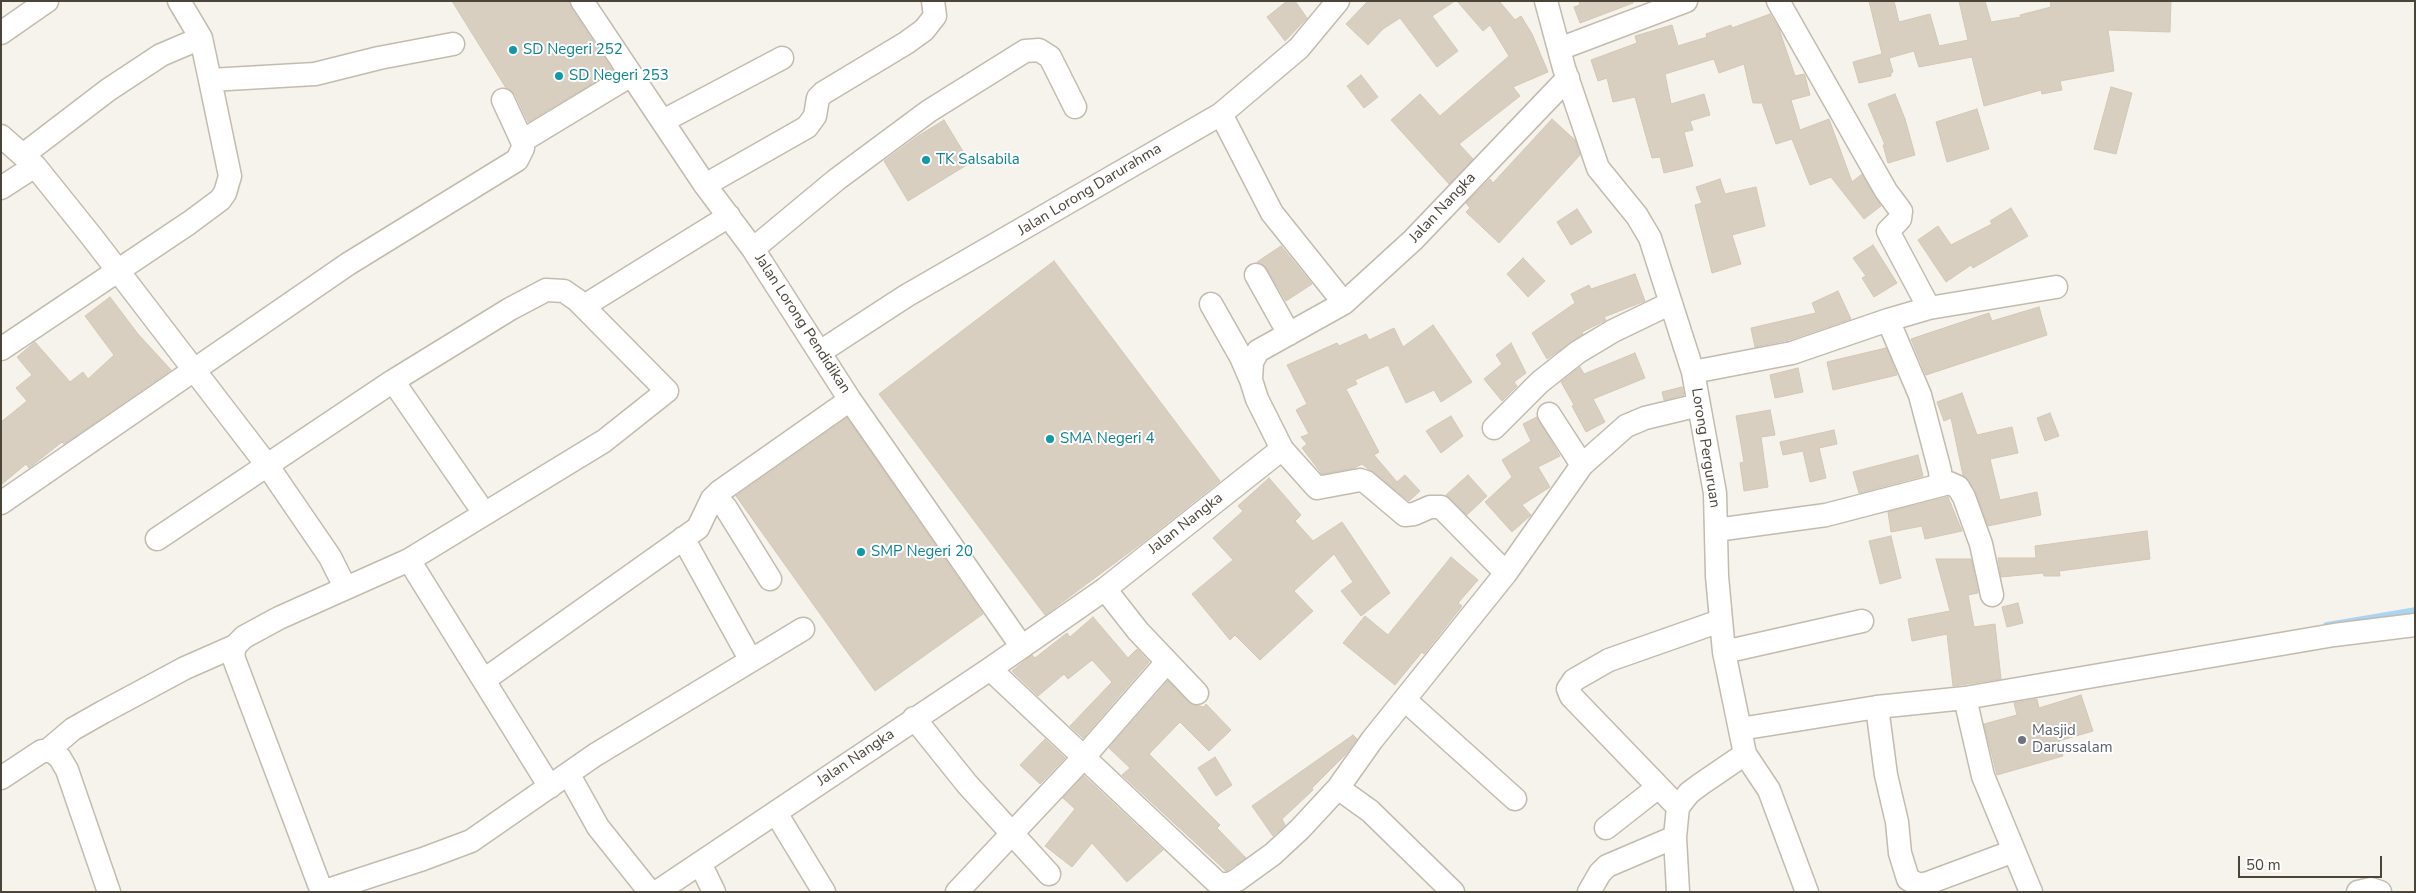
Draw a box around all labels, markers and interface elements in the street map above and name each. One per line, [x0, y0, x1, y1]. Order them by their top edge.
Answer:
place label: SD Negeri 252 [523, 41, 623, 59]
marker: SD Negeri 252 [507, 44, 519, 56]
place label: SD Negeri 253 [569, 67, 669, 85]
marker: SD Negeri 253 [553, 70, 565, 82]
street label: Jalan Lorong Darurahma [1015, 140, 1165, 240]
place label: TK Salsabila [936, 151, 1020, 169]
marker: TK Salsabila [920, 154, 932, 166]
street label: Jalan Nangka [1406, 169, 1480, 247]
street label: Jalan Lorong Pendidikan [750, 251, 854, 397]
street label: Lorong Perguruan [1687, 387, 1723, 509]
place label: SMA Negeri 4 [1060, 430, 1154, 448]
marker: SMA Negeri 4 [1044, 433, 1056, 445]
street label: Jalan Nangka [1145, 489, 1227, 559]
place label: SMP Negeri 20 [871, 543, 973, 561]
marker: SMP Negeri 20 [855, 546, 867, 558]
place label: Masjid Darussalam [2032, 722, 2112, 757]
street label: Jalan Nangka [814, 726, 898, 790]
marker: Masjid Darussalam [2016, 734, 2028, 746]
scale bar [2241, 846, 2385, 878]
text: 50 m [2246, 855, 2281, 875]

